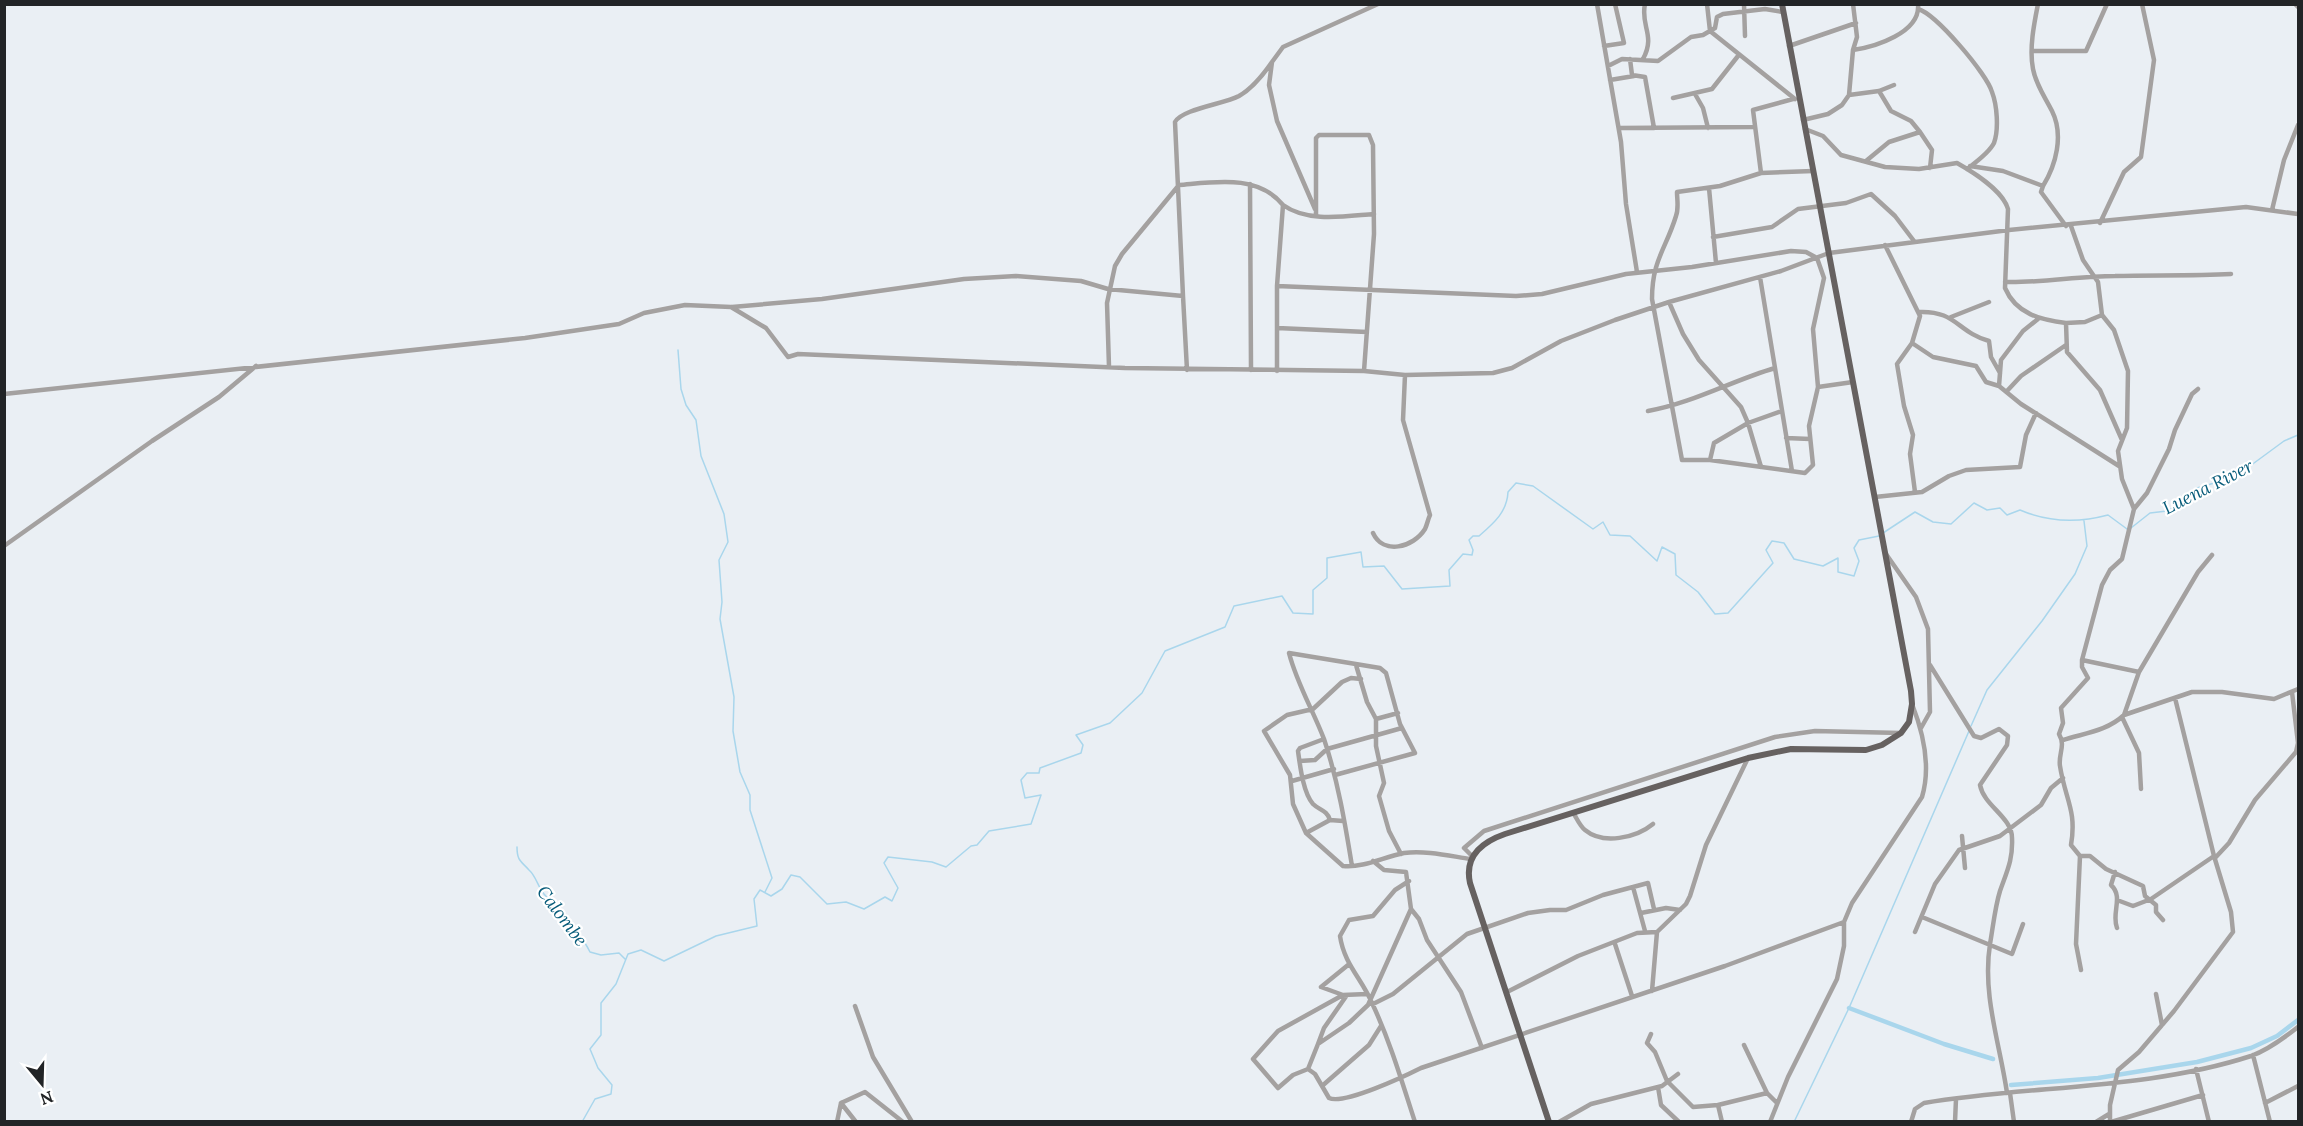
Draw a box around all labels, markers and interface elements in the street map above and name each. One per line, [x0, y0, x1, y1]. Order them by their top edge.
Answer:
water label: Luena River [2159, 454, 2258, 519]
water label: Calombe [532, 881, 593, 951]
north arrow [12, 1054, 72, 1114]
text: N [38, 1087, 56, 1110]

